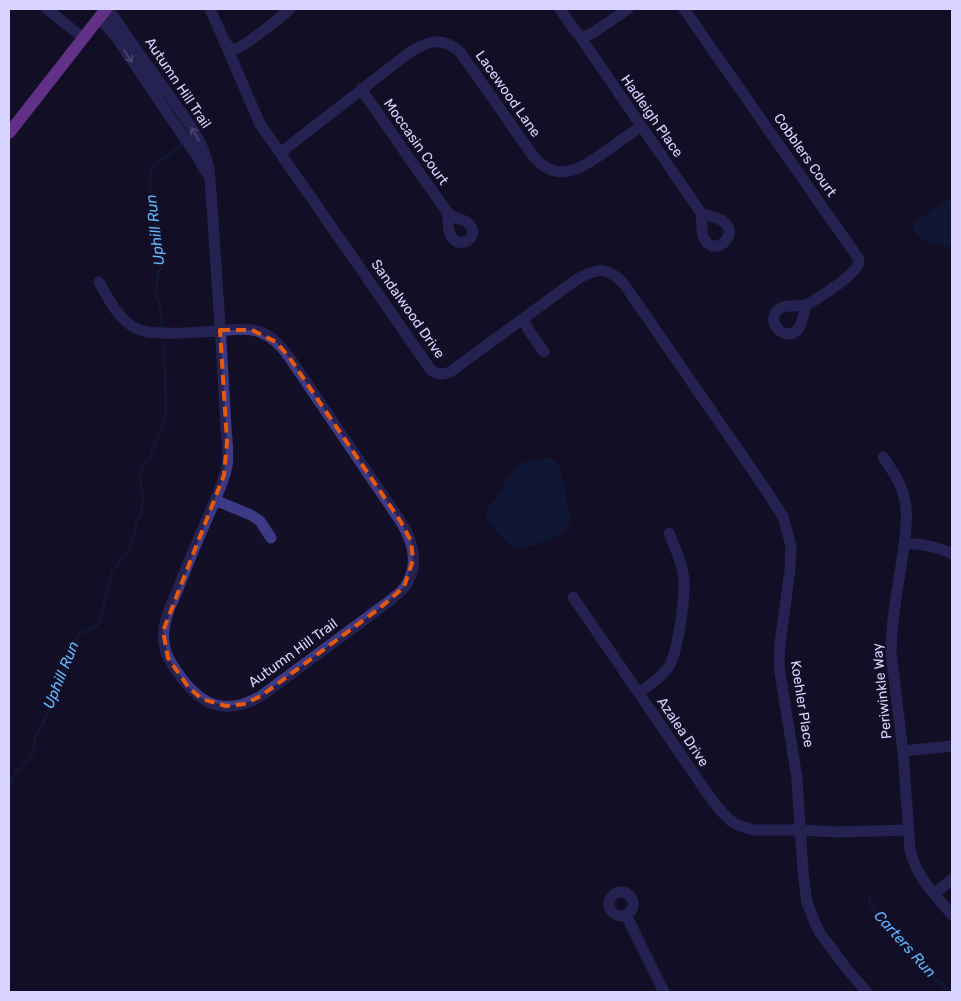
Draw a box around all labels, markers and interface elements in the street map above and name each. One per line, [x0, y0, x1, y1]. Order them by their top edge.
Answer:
street label: Autumn Hill Trail [141, 34, 215, 132]
street label: Lacewood Lane [472, 47, 544, 141]
one-way arrow [124, 49, 134, 63]
street label: Hadleigh Place [617, 72, 687, 161]
street label: Moccasin Court [380, 96, 452, 189]
street label: Cobblers Court [770, 110, 840, 200]
one-way arrow [190, 127, 200, 141]
water label: Uphill Run [142, 194, 168, 266]
street label: Sandalwood Drive [368, 256, 449, 362]
street label: Autumn Hill Trail [245, 615, 341, 691]
water label: Uphill Run [39, 639, 83, 711]
street label: Periwinkle Way [868, 642, 895, 740]
street label: Koehler Place [787, 659, 817, 749]
street label: Azalea Drive [653, 694, 713, 770]
water label: Carters Run [870, 907, 940, 981]

